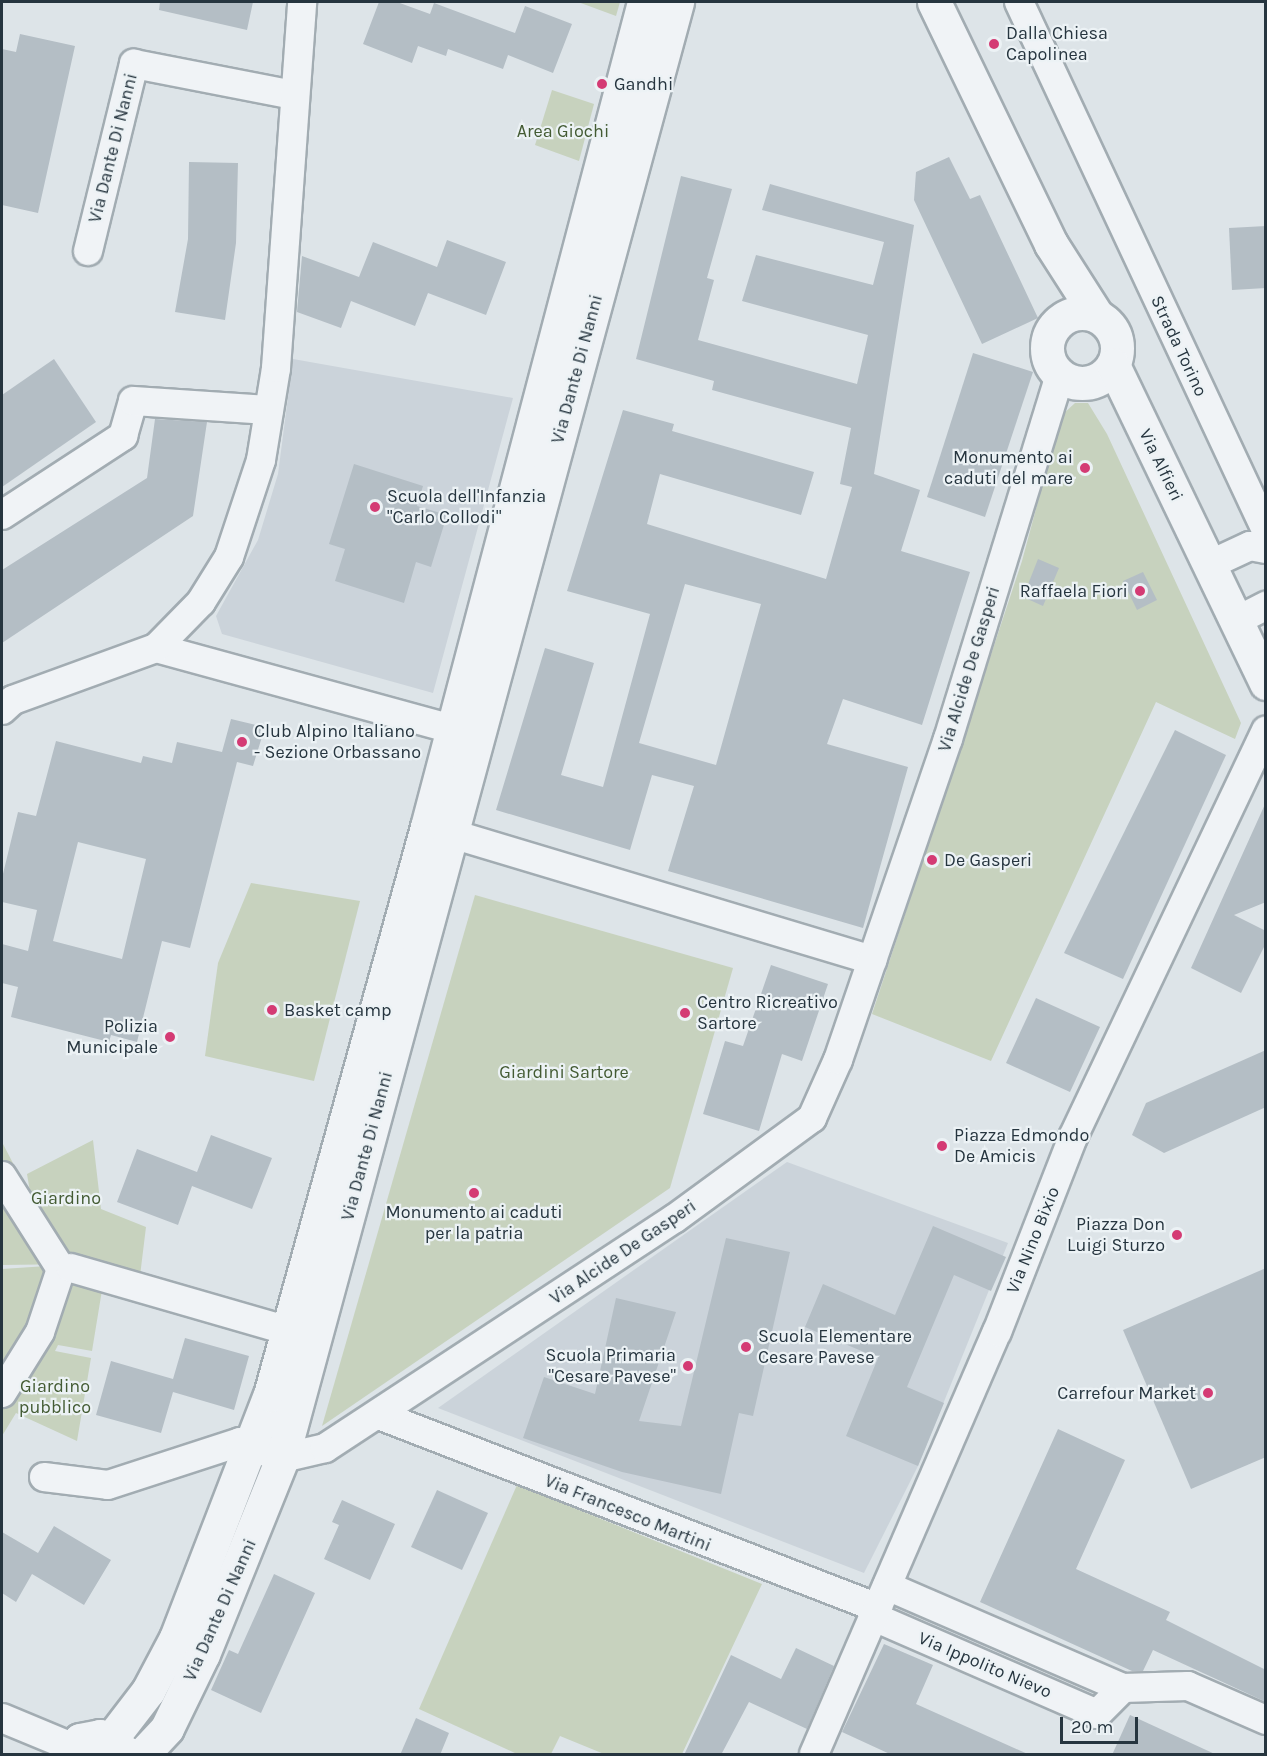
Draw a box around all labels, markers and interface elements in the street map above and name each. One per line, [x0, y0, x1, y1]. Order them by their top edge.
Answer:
place label: Dalla Chiesa Capolinea [1006, 23, 1108, 66]
marker: Dalla Chiesa Capolinea [987, 37, 1001, 51]
street label: Via Dante Di Nanni [84, 71, 142, 225]
place label: Gandhi [614, 73, 673, 95]
marker: Gandhi [595, 77, 609, 91]
park label: Area Giochi [517, 120, 609, 142]
street label: Via Dante Di Nanni [547, 292, 607, 446]
street label: Strada Torino [1146, 292, 1212, 400]
street label: Via Alfieri [1134, 425, 1188, 505]
place label: Monumento ai caduti del mare [944, 447, 1073, 490]
marker: Monumento ai caduti del mare [1078, 461, 1092, 475]
place label: Scuola dell'Infanzia "Carlo Collodi" [387, 486, 546, 528]
marker: Scuola dell'Infanzia "Carlo Collodi" [368, 500, 382, 514]
place label: Raffaela Fiori [1020, 580, 1128, 602]
street label: Via Alcide De Gasperi [934, 584, 1004, 754]
marker: Raffaela Fiori [1133, 584, 1147, 598]
place label: Club Alpino Italiano - Sezione Orbassano [254, 721, 421, 764]
marker: Club Alpino Italiano - Sezione Orbassano [235, 735, 249, 749]
place label: De Gasperi [944, 849, 1032, 871]
marker: De Gasperi [925, 853, 939, 867]
place label: Centro Ricreativo Sartore [697, 992, 838, 1034]
place label: Basket camp [284, 999, 392, 1021]
marker: Basket camp [265, 1003, 279, 1017]
marker: Centro Ricreativo Sartore [678, 1006, 692, 1020]
place label: Polizia Municipale [66, 1016, 158, 1058]
marker: Polizia Municipale [163, 1030, 177, 1044]
park label: Giardini Sartore [499, 1061, 629, 1083]
street label: Via Dante Di Nanni [337, 1069, 397, 1223]
place label: Piazza Edmondo De Amicis [954, 1125, 1089, 1168]
marker: Piazza Edmondo De Amicis [935, 1139, 949, 1153]
street label: Via Nino Bixio [1002, 1183, 1064, 1297]
marker: Monumento ai caduti per la patria [467, 1186, 481, 1200]
park label: Giardino [31, 1187, 101, 1209]
street label: Via Alcide De Gasperi [546, 1195, 700, 1309]
place label: Monumento ai caduti per la patria [385, 1202, 563, 1244]
place label: Piazza Don Luigi Sturzo [1067, 1214, 1165, 1256]
marker: Piazza Don Luigi Sturzo [1170, 1228, 1184, 1242]
place label: Scuola Elementare Cesare Pavese [758, 1326, 912, 1368]
marker: Scuola Elementare Cesare Pavese [739, 1340, 753, 1354]
place label: Scuola Primaria "Cesare Pavese" [546, 1345, 676, 1388]
marker: Scuola Primaria "Cesare Pavese" [681, 1359, 695, 1373]
park label: Giardino pubblico [19, 1376, 91, 1418]
place label: Carrefour Market [1057, 1382, 1196, 1404]
marker: Carrefour Market [1201, 1386, 1215, 1400]
street label: Via Francesco Martini [542, 1470, 714, 1556]
street label: Via Dante Di Nanni [179, 1536, 261, 1684]
street label: Via Ippolito Nievo [915, 1627, 1055, 1703]
scale bar [1063, 1705, 1141, 1743]
text: 20 m [1071, 1716, 1113, 1738]

